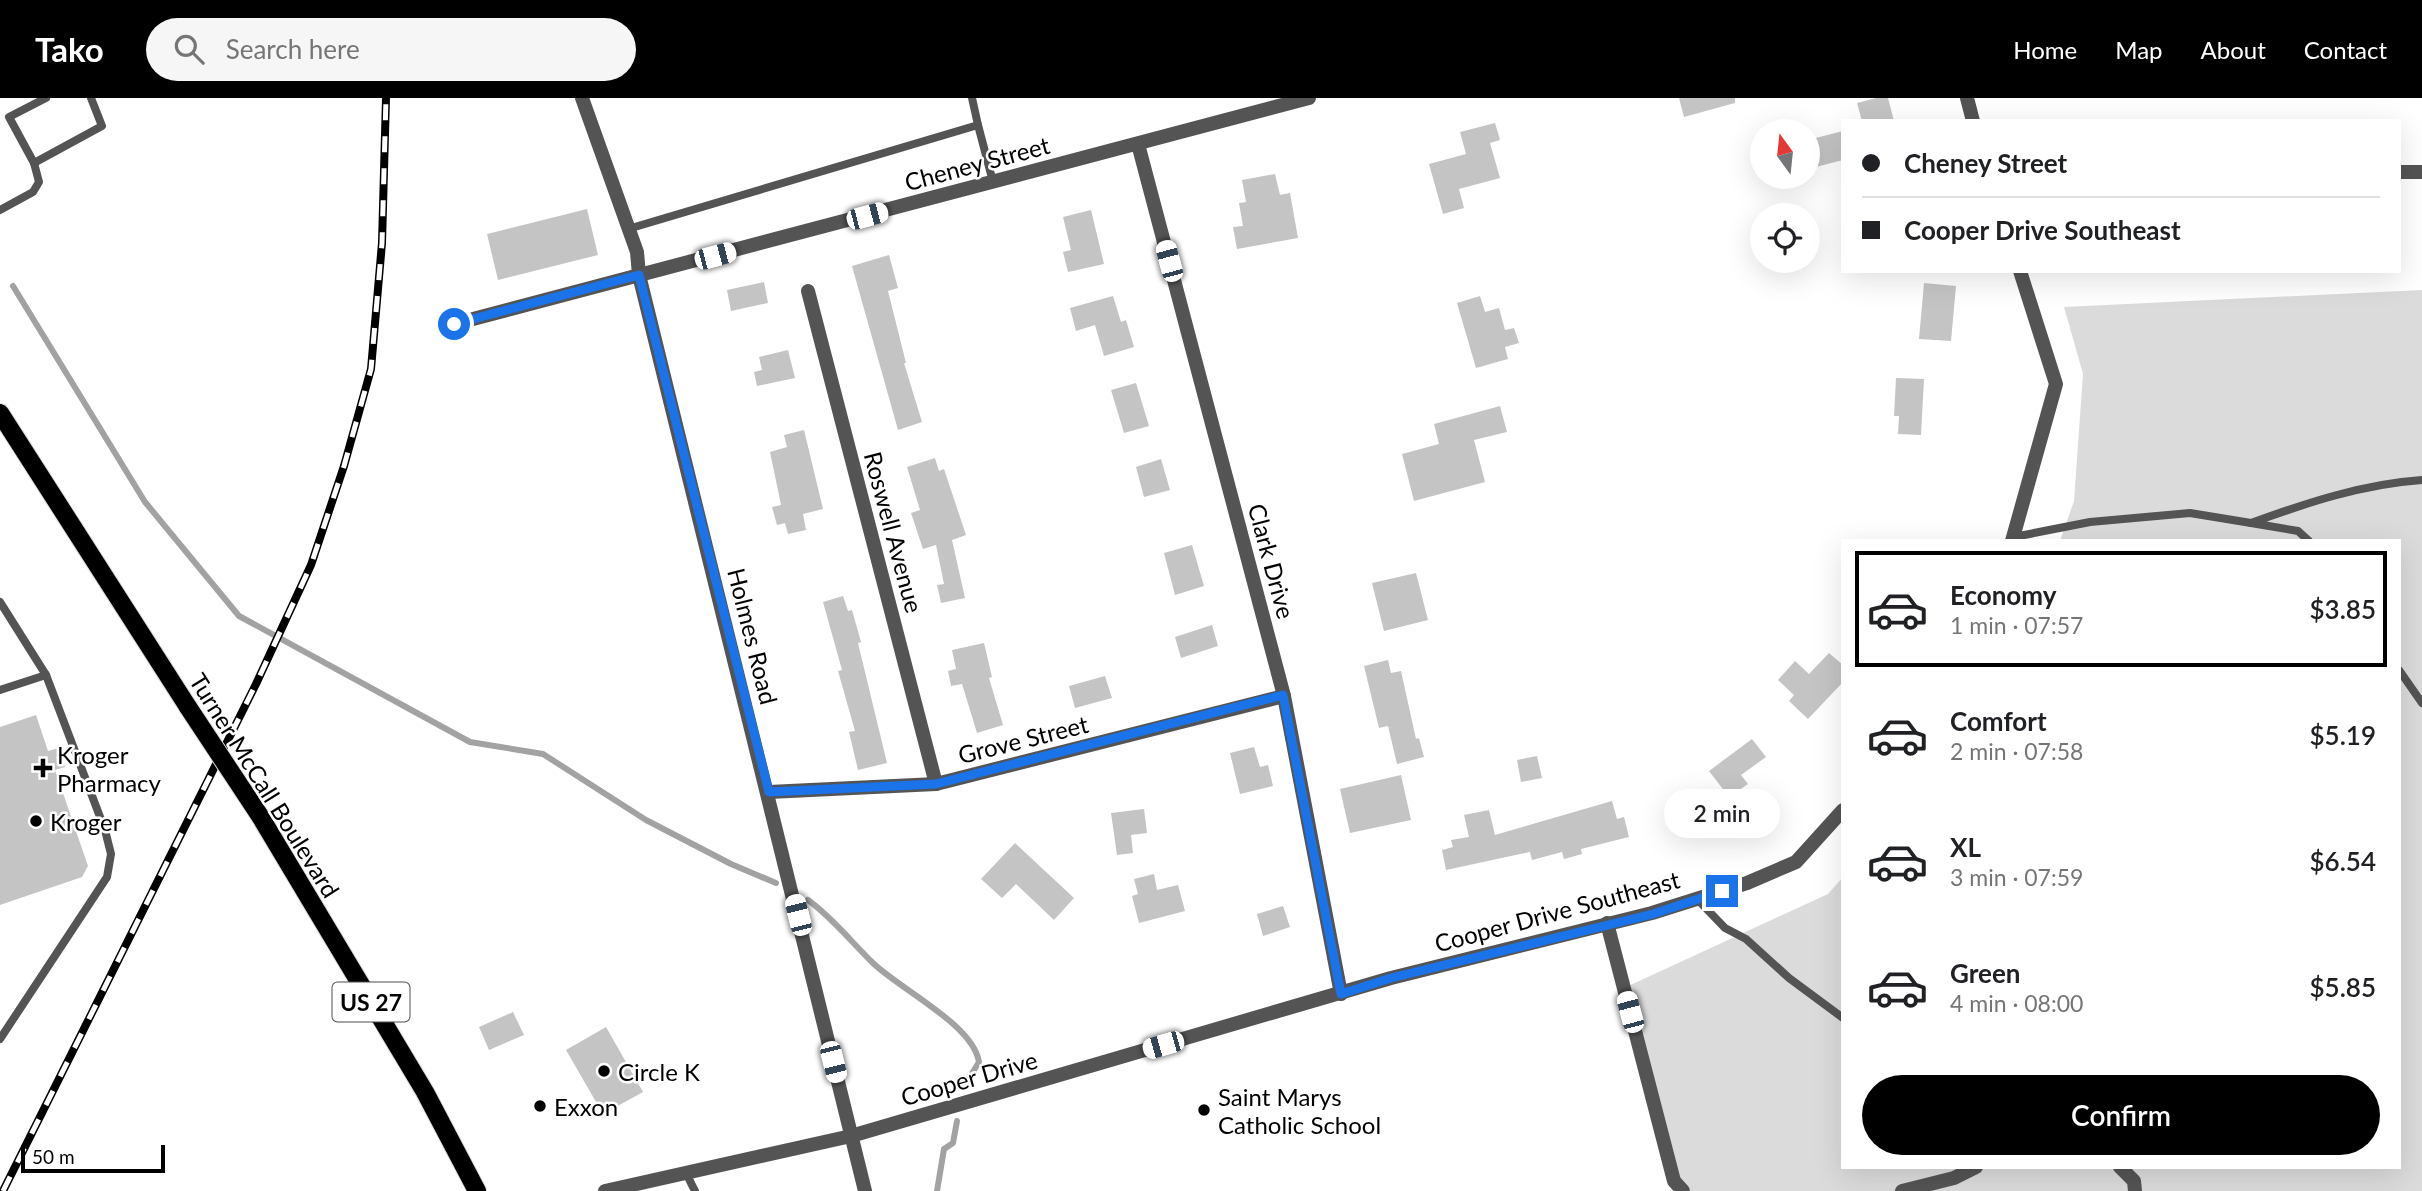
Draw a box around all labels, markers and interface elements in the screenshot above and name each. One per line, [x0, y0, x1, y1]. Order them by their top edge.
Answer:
search box [146, 18, 636, 81]
text: Tako [35, 29, 104, 69]
icon: search [170, 30, 208, 68]
text: Search here [226, 33, 360, 65]
text: Home [2013, 35, 2077, 64]
text: Map [2115, 35, 2163, 64]
text: About [2201, 35, 2266, 64]
text: Contact [2304, 35, 2387, 64]
north arrow [1750, 119, 1820, 189]
map controls [1750, 119, 1820, 273]
street label: Cheney Street [901, 130, 1053, 196]
text: Cheney Street [1904, 147, 2067, 179]
car [844, 200, 891, 232]
button: locate [1750, 203, 1820, 273]
text: Cooper Drive Southeast [1904, 214, 2181, 246]
car [1154, 238, 1185, 284]
car [692, 240, 739, 272]
route start [438, 308, 470, 340]
street label: Roswell Avenue [859, 448, 929, 616]
street label: Clark Drive [1243, 500, 1301, 622]
street label: Holmes Road [722, 565, 784, 707]
icon: car [1866, 578, 1929, 641]
text: Economy [1950, 579, 2056, 611]
text: $3.85 [2310, 593, 2376, 625]
text: 1 min · 07:57 [1950, 611, 2083, 639]
street label: Turner McCall Boulevard [184, 668, 346, 902]
icon: car [1866, 704, 1929, 767]
text: Comfort [1950, 705, 2047, 737]
street label: Grove Street [955, 709, 1091, 769]
text: $5.19 [2310, 719, 2376, 751]
text: 2 min · 07:58 [1950, 737, 2083, 765]
place label: Kroger Pharmacy [57, 740, 162, 797]
marker: Kroger Pharmacy [35, 760, 51, 776]
callout: 2 min [1664, 790, 1780, 838]
text: 2 min [1694, 799, 1750, 827]
place label: Kroger [50, 807, 122, 836]
marker: Kroger [28, 813, 44, 829]
icon: car [1866, 830, 1929, 893]
text: XL [1950, 831, 1981, 863]
text: $6.54 [2310, 845, 2376, 877]
text: 3 min · 07:59 [1950, 863, 2083, 891]
street label: Cooper Drive Southeast [1431, 864, 1683, 958]
route end [1706, 875, 1738, 907]
car [783, 892, 814, 938]
icon: car [1866, 956, 1929, 1019]
text: Green [1950, 957, 2020, 989]
text: $5.85 [2310, 971, 2376, 1003]
road number: US 27 [332, 982, 410, 1021]
car [1615, 989, 1646, 1035]
text: 4 min · 08:00 [1950, 989, 2083, 1017]
car [1140, 1029, 1187, 1061]
car [818, 1039, 849, 1085]
street label: Cooper Drive [897, 1045, 1041, 1111]
place label: Circle K [618, 1057, 700, 1086]
marker: Circle K [596, 1063, 612, 1079]
button: Confirm [1862, 1075, 2380, 1155]
place label: Saint Marys Catholic School [1218, 1082, 1381, 1139]
place label: Exxon [554, 1092, 618, 1121]
marker: Exxon [532, 1098, 548, 1114]
marker: Saint Marys Catholic School [1196, 1102, 1212, 1118]
scale bar [21, 1142, 164, 1174]
text: 50 m [32, 1145, 75, 1168]

